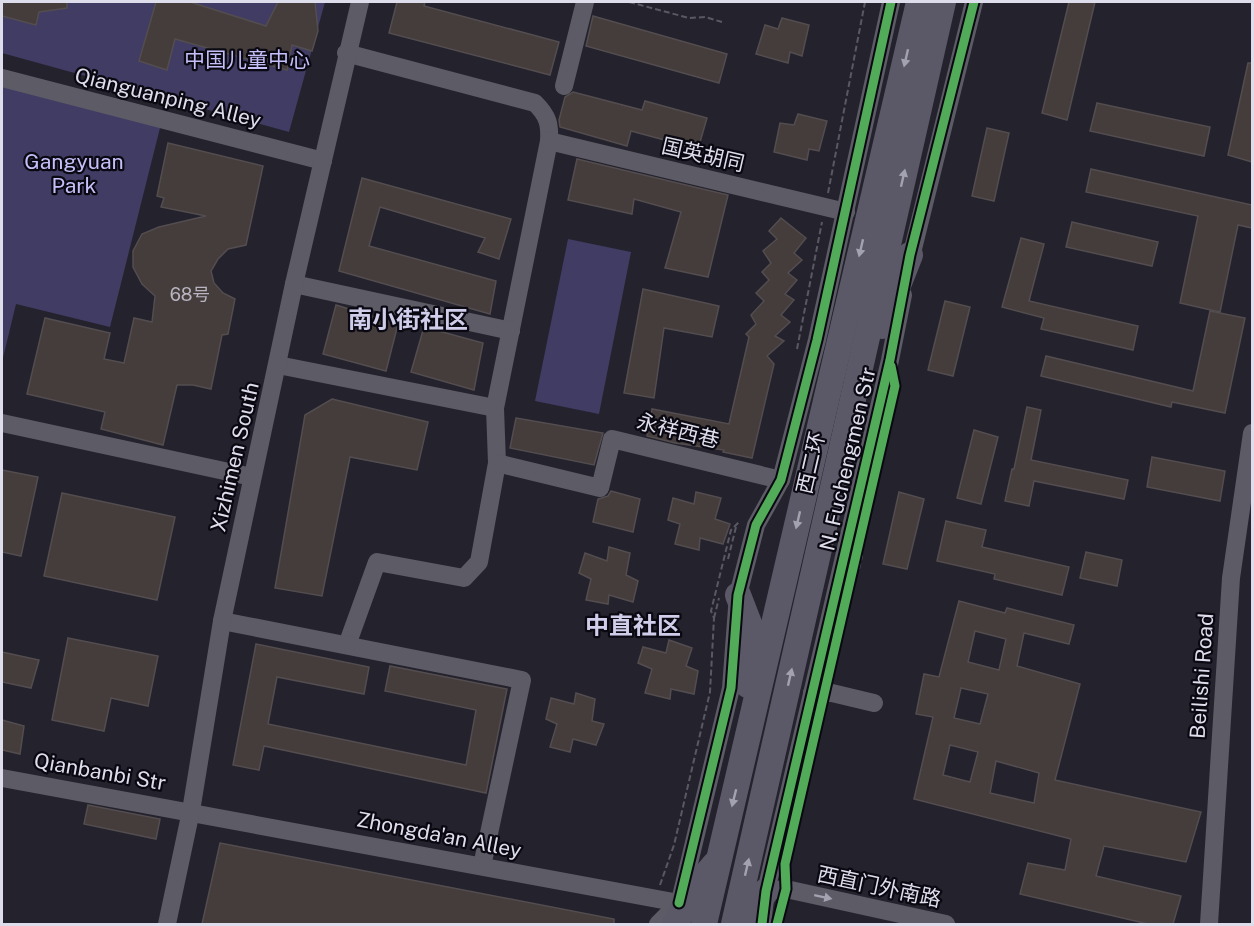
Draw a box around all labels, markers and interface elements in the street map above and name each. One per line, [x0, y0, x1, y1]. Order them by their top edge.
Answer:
park label: 中国儿童中心 [184, 47, 310, 72]
one-way arrow [901, 49, 910, 68]
street label: Qianguanping Alley [72, 62, 264, 133]
street label: 国英胡同 [659, 133, 747, 176]
park label: Gangyuan Park [24, 149, 124, 198]
one-way arrow [899, 168, 909, 187]
one-way arrow [856, 239, 866, 258]
house number: 68号 [170, 284, 210, 305]
district label: 南小街社区 [348, 305, 468, 333]
street label: N. Fuchengmen Str [814, 365, 881, 553]
street label: Xizhimen South [205, 380, 264, 534]
street label: 永祥西巷 [634, 408, 722, 453]
street label: 西二环 [791, 429, 830, 496]
one-way arrow [792, 511, 802, 529]
district label: 中直社区 [585, 611, 681, 639]
street label: Beilishi Road [1185, 612, 1218, 739]
one-way arrow [786, 667, 795, 686]
street label: Qianbanbi Str [32, 748, 168, 795]
one-way arrow [729, 788, 739, 807]
street label: Zhongda'an Alley [354, 806, 524, 863]
one-way arrow [743, 858, 752, 877]
street label: 西直门外南路 [815, 861, 943, 912]
one-way arrow [814, 893, 832, 903]

